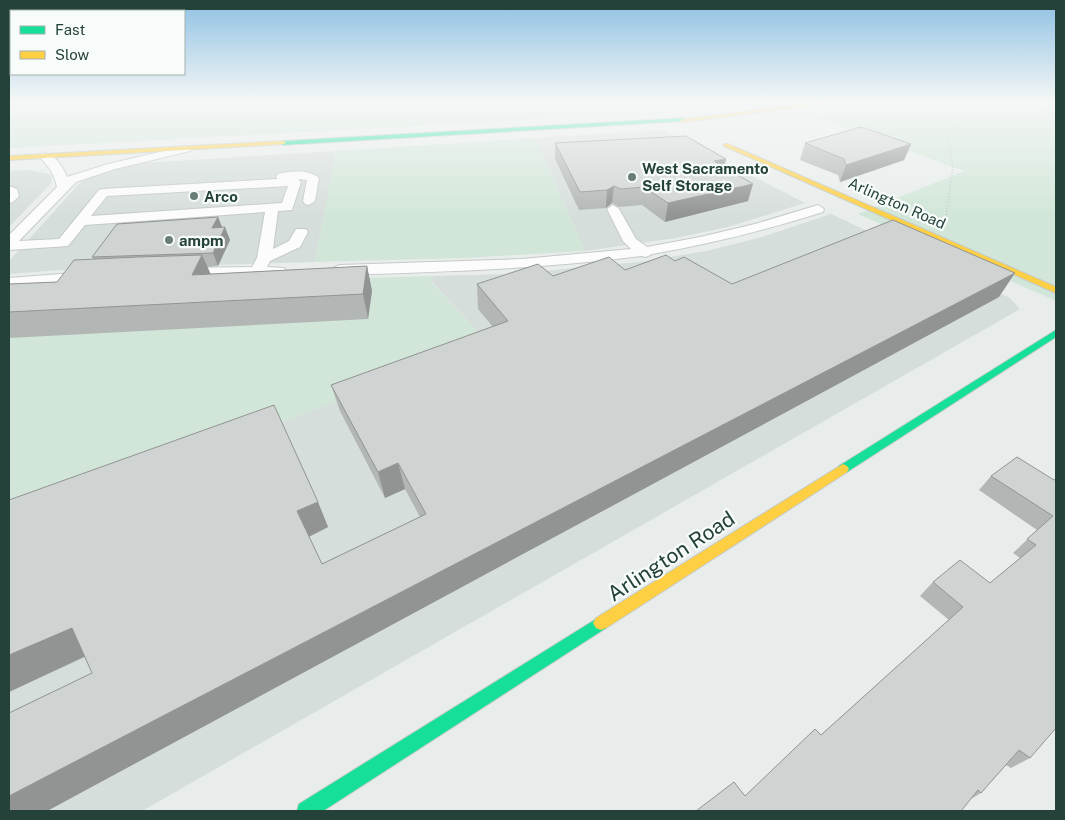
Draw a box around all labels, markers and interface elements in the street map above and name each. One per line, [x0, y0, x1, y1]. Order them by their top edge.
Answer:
legend [10, 10, 185, 75]
text: Fast [55, 21, 85, 38]
text: Slow [55, 46, 90, 63]
place label: West Sacramento Self Storage [642, 160, 769, 194]
marker: West Sacramento Self Storage [626, 171, 638, 183]
street label: Arlington Road [846, 174, 948, 232]
place label: Arco [204, 188, 238, 205]
marker: Arco [188, 190, 200, 202]
place label: ampm [179, 232, 223, 249]
marker: ampm [163, 234, 175, 246]
street label: Arlington Road [603, 506, 739, 606]

